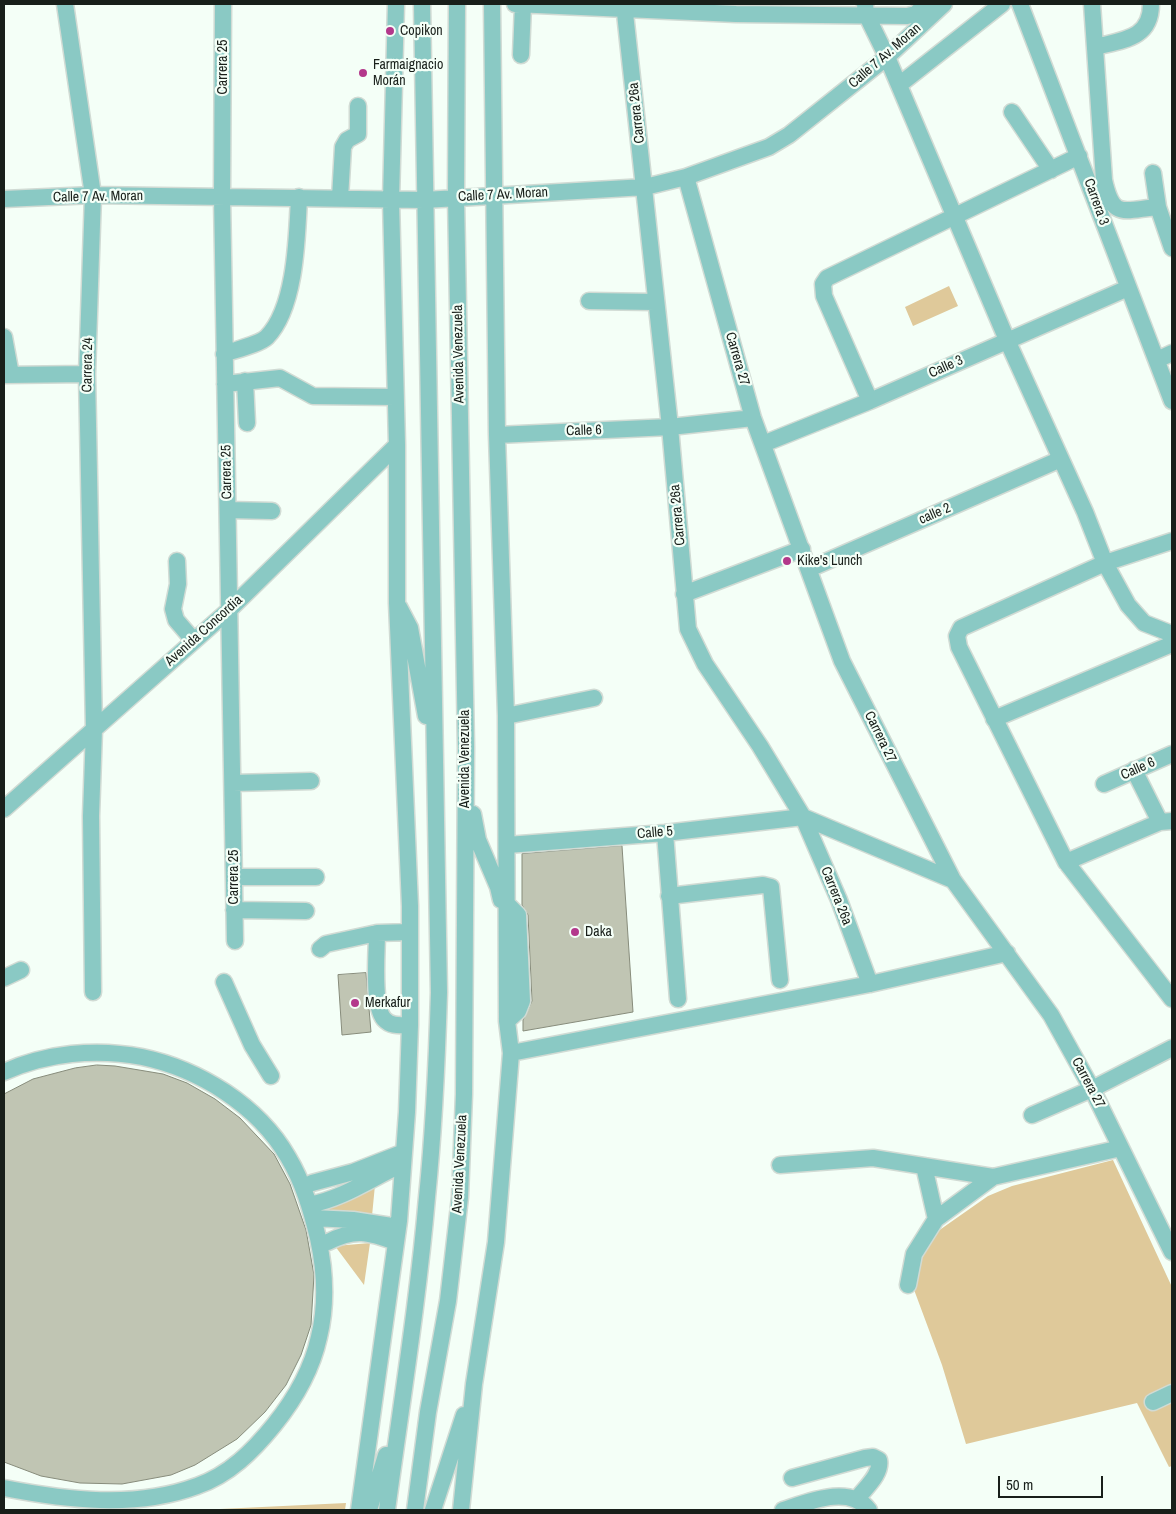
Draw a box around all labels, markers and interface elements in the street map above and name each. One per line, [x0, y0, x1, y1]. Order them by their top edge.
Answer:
street label: Calle 7 Av. Moran [845, 20, 925, 92]
place label: Copikon [400, 23, 443, 39]
marker: Copikon [384, 25, 396, 37]
street label: Carrera 25 [215, 40, 231, 94]
place label: Farmaignacio Morán [373, 57, 443, 90]
marker: Farmaignacio Morán [357, 67, 369, 79]
street label: Carrera 26a [625, 82, 649, 144]
street label: Carrera 3 [1080, 176, 1112, 228]
street label: Calle 7 Av. Moran [458, 184, 548, 206]
street label: Calle 7 Av. Moran [53, 188, 143, 206]
street label: Avenida Venezuela [450, 304, 468, 404]
street label: Carrera 27 [721, 330, 753, 388]
street label: Carrera 24 [79, 337, 97, 393]
street label: Calle 3 [926, 352, 966, 382]
street label: Calle 6 [566, 422, 602, 440]
street label: Carrera 25 [218, 444, 236, 500]
street label: Carrera 26a [667, 484, 689, 546]
street label: calle 2 [916, 500, 954, 528]
place label: Kike's Lunch [797, 553, 862, 569]
marker: Kike's Lunch [781, 555, 793, 567]
street label: Avenida Concordia [162, 592, 246, 670]
street label: Carrera 27 [860, 709, 900, 765]
street label: Avenida Venezuela [457, 710, 473, 808]
street label: Calle 6 [1118, 754, 1158, 784]
street label: Calle 5 [636, 823, 674, 843]
street label: Carrera 25 [226, 850, 242, 904]
street label: Carrera 26a [817, 864, 855, 928]
place label: Daka [585, 924, 612, 940]
marker: Daka [569, 926, 581, 938]
place label: Merkafur [365, 995, 410, 1011]
marker: Merkafur [349, 997, 361, 1009]
street label: Carrera 27 [1068, 1055, 1108, 1111]
street label: Avenida Venezuela [449, 1114, 471, 1214]
scale bar [1001, 1466, 1106, 1498]
text: 50 m [1006, 1474, 1033, 1495]

